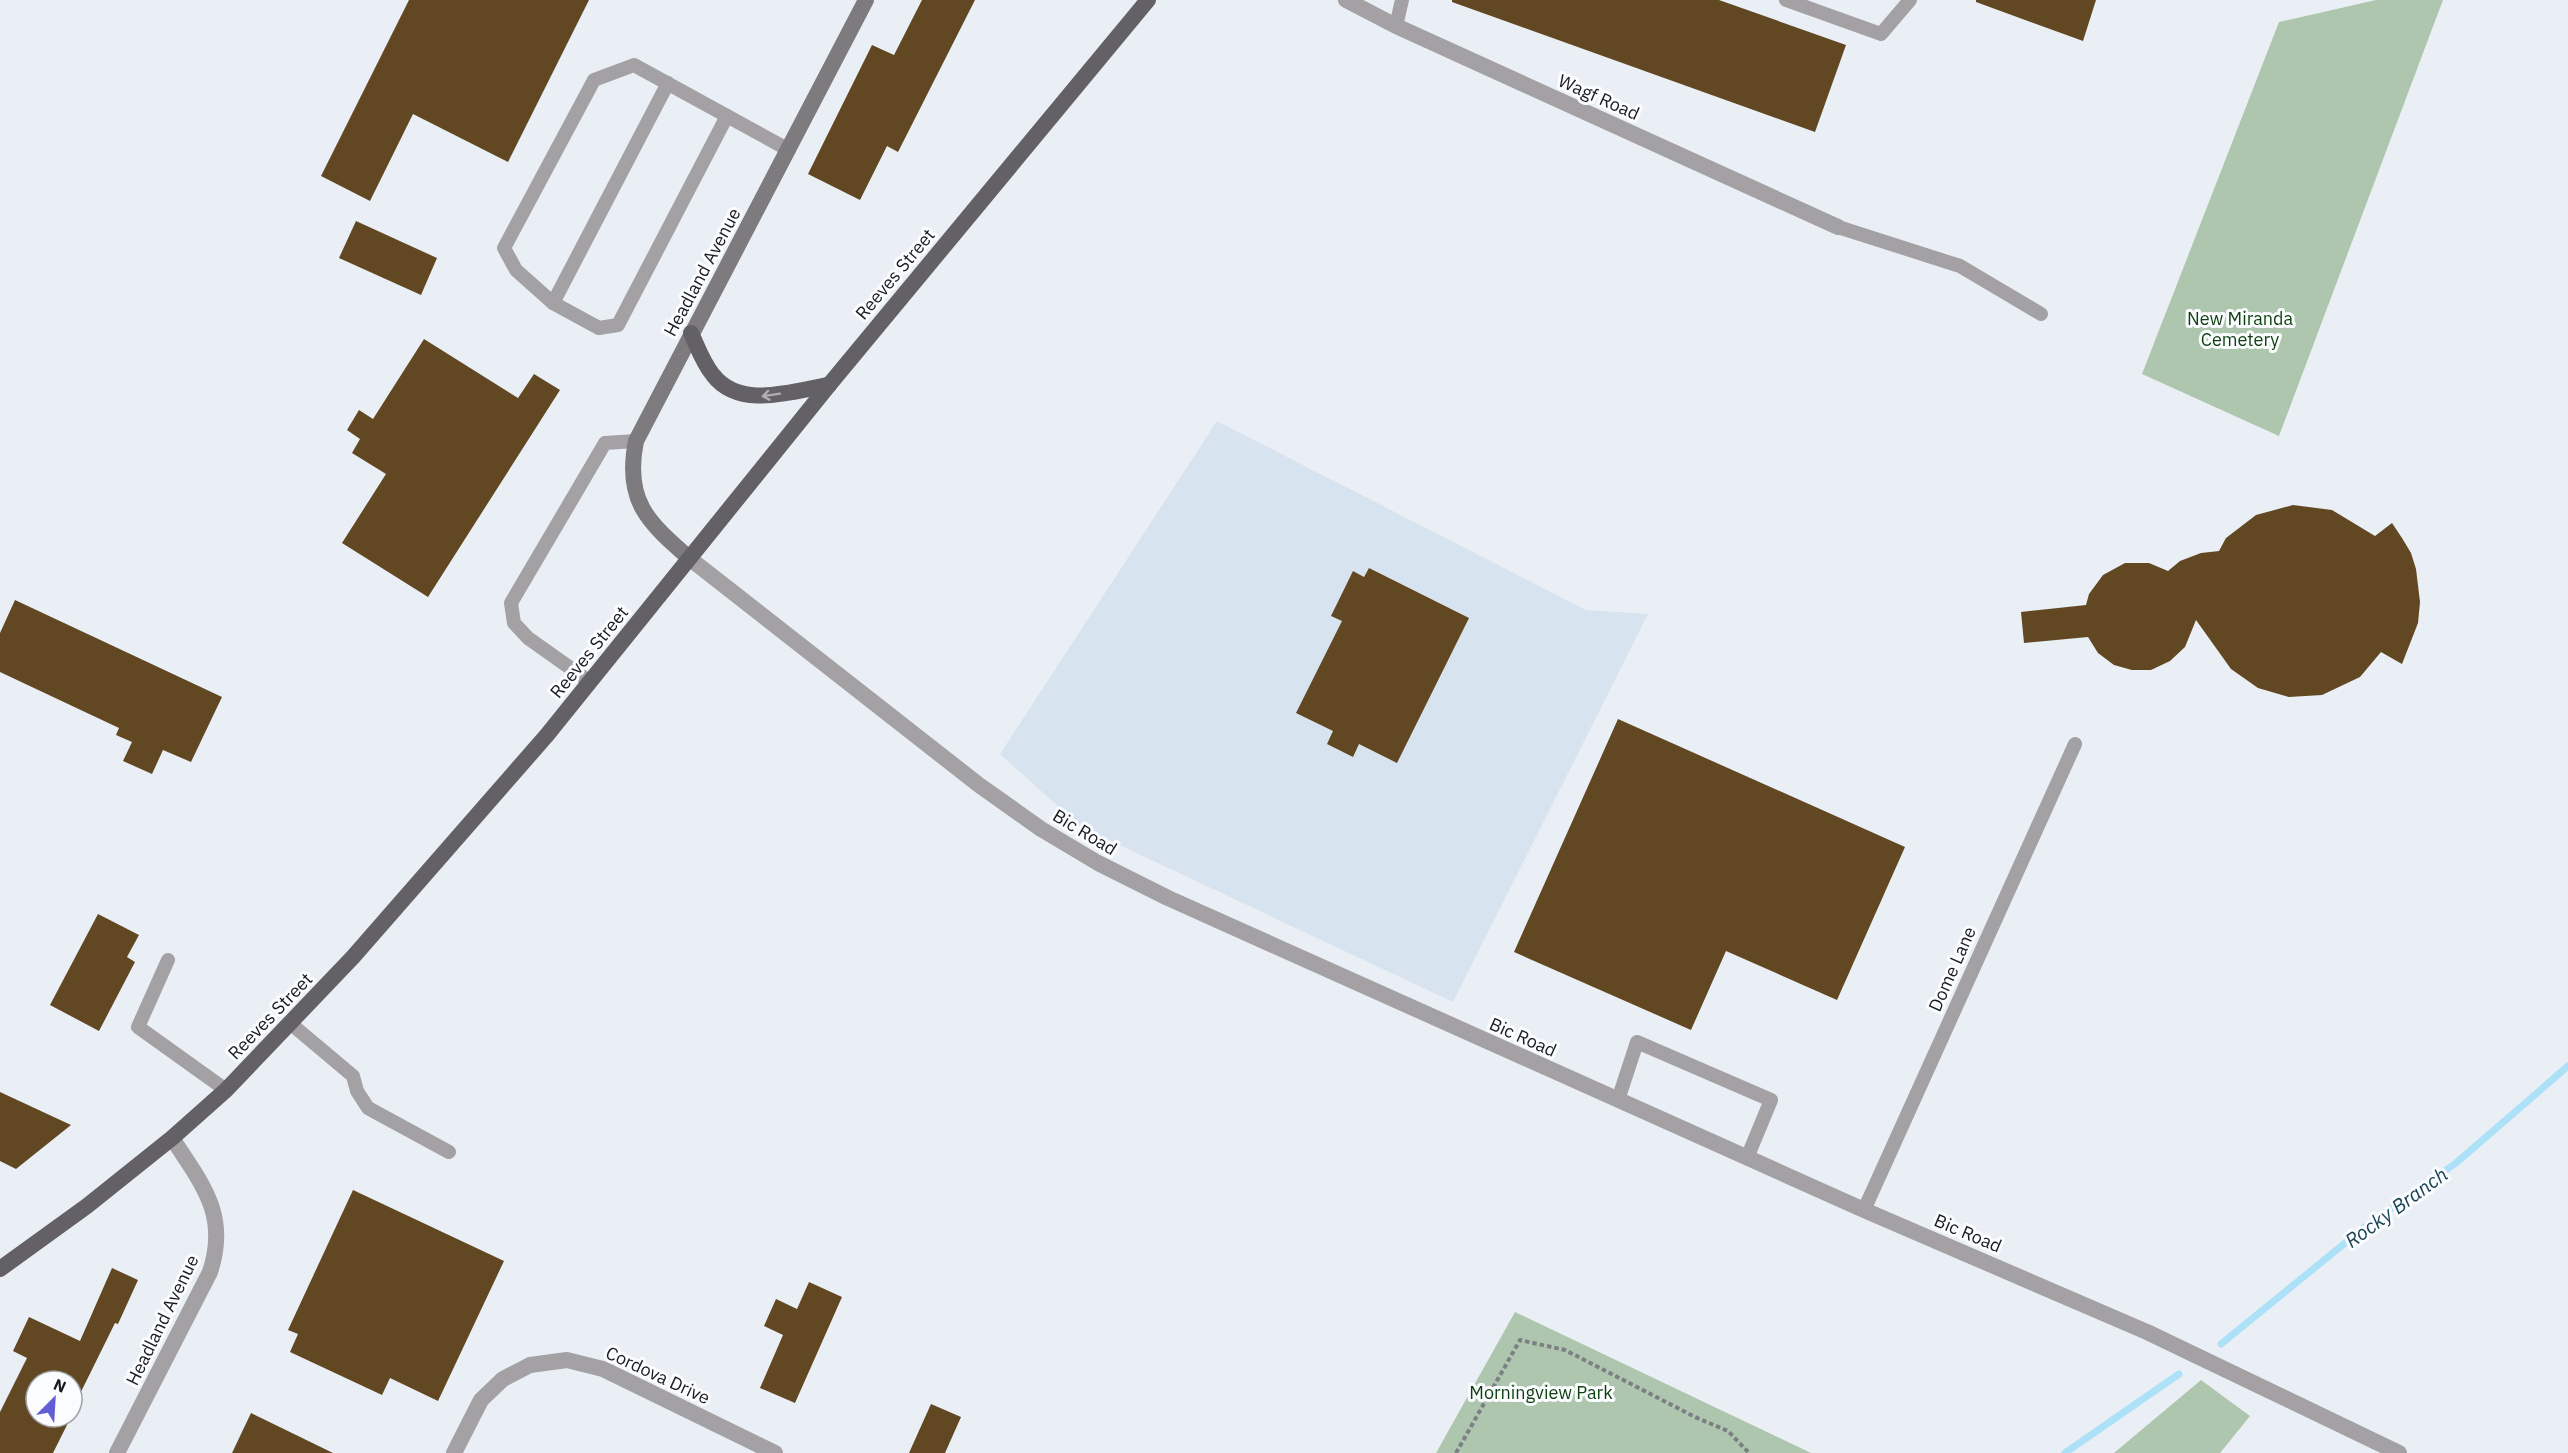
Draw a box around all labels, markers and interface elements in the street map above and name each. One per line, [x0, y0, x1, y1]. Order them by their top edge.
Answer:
street label: Wagf Road [1555, 69, 1643, 125]
street label: Headland Avenue [658, 204, 746, 340]
street label: Reeves Street [850, 224, 940, 324]
park label: New Miranda Cemetery [2187, 307, 2293, 351]
one-way arrow [762, 389, 782, 400]
street label: Reeves Street [545, 601, 633, 703]
street label: Bic Road [1049, 804, 1121, 860]
street label: Dome Lane [1923, 923, 1981, 1015]
street label: Reeves Street [223, 968, 317, 1064]
street label: Bic Road [1486, 1012, 1560, 1062]
water label: Rocky Branch [2339, 1160, 2453, 1254]
street label: Bic Road [1931, 1209, 2005, 1257]
street label: Headland Avenue [120, 1251, 204, 1389]
street label: Cordova Drive [602, 1341, 714, 1409]
north arrow [24, 1369, 84, 1429]
text: N [51, 1374, 69, 1397]
park label: Morningview Park [1469, 1381, 1613, 1404]

